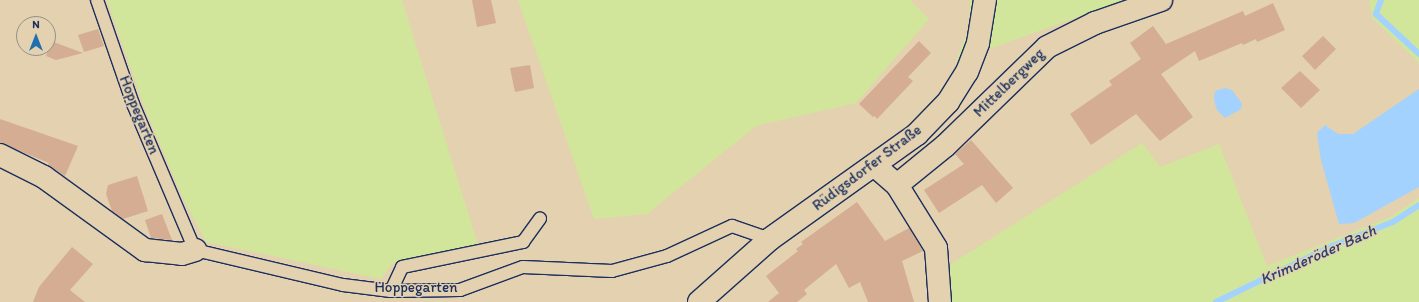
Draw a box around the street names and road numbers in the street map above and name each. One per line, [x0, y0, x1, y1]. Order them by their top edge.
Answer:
street label: Mittelbergweg [970, 45, 1048, 121]
street label: Hoppegarten [115, 73, 163, 157]
street label: Rüdigsdorfer Straße [809, 121, 925, 215]
street label: Hoppegarten [374, 279, 458, 297]

